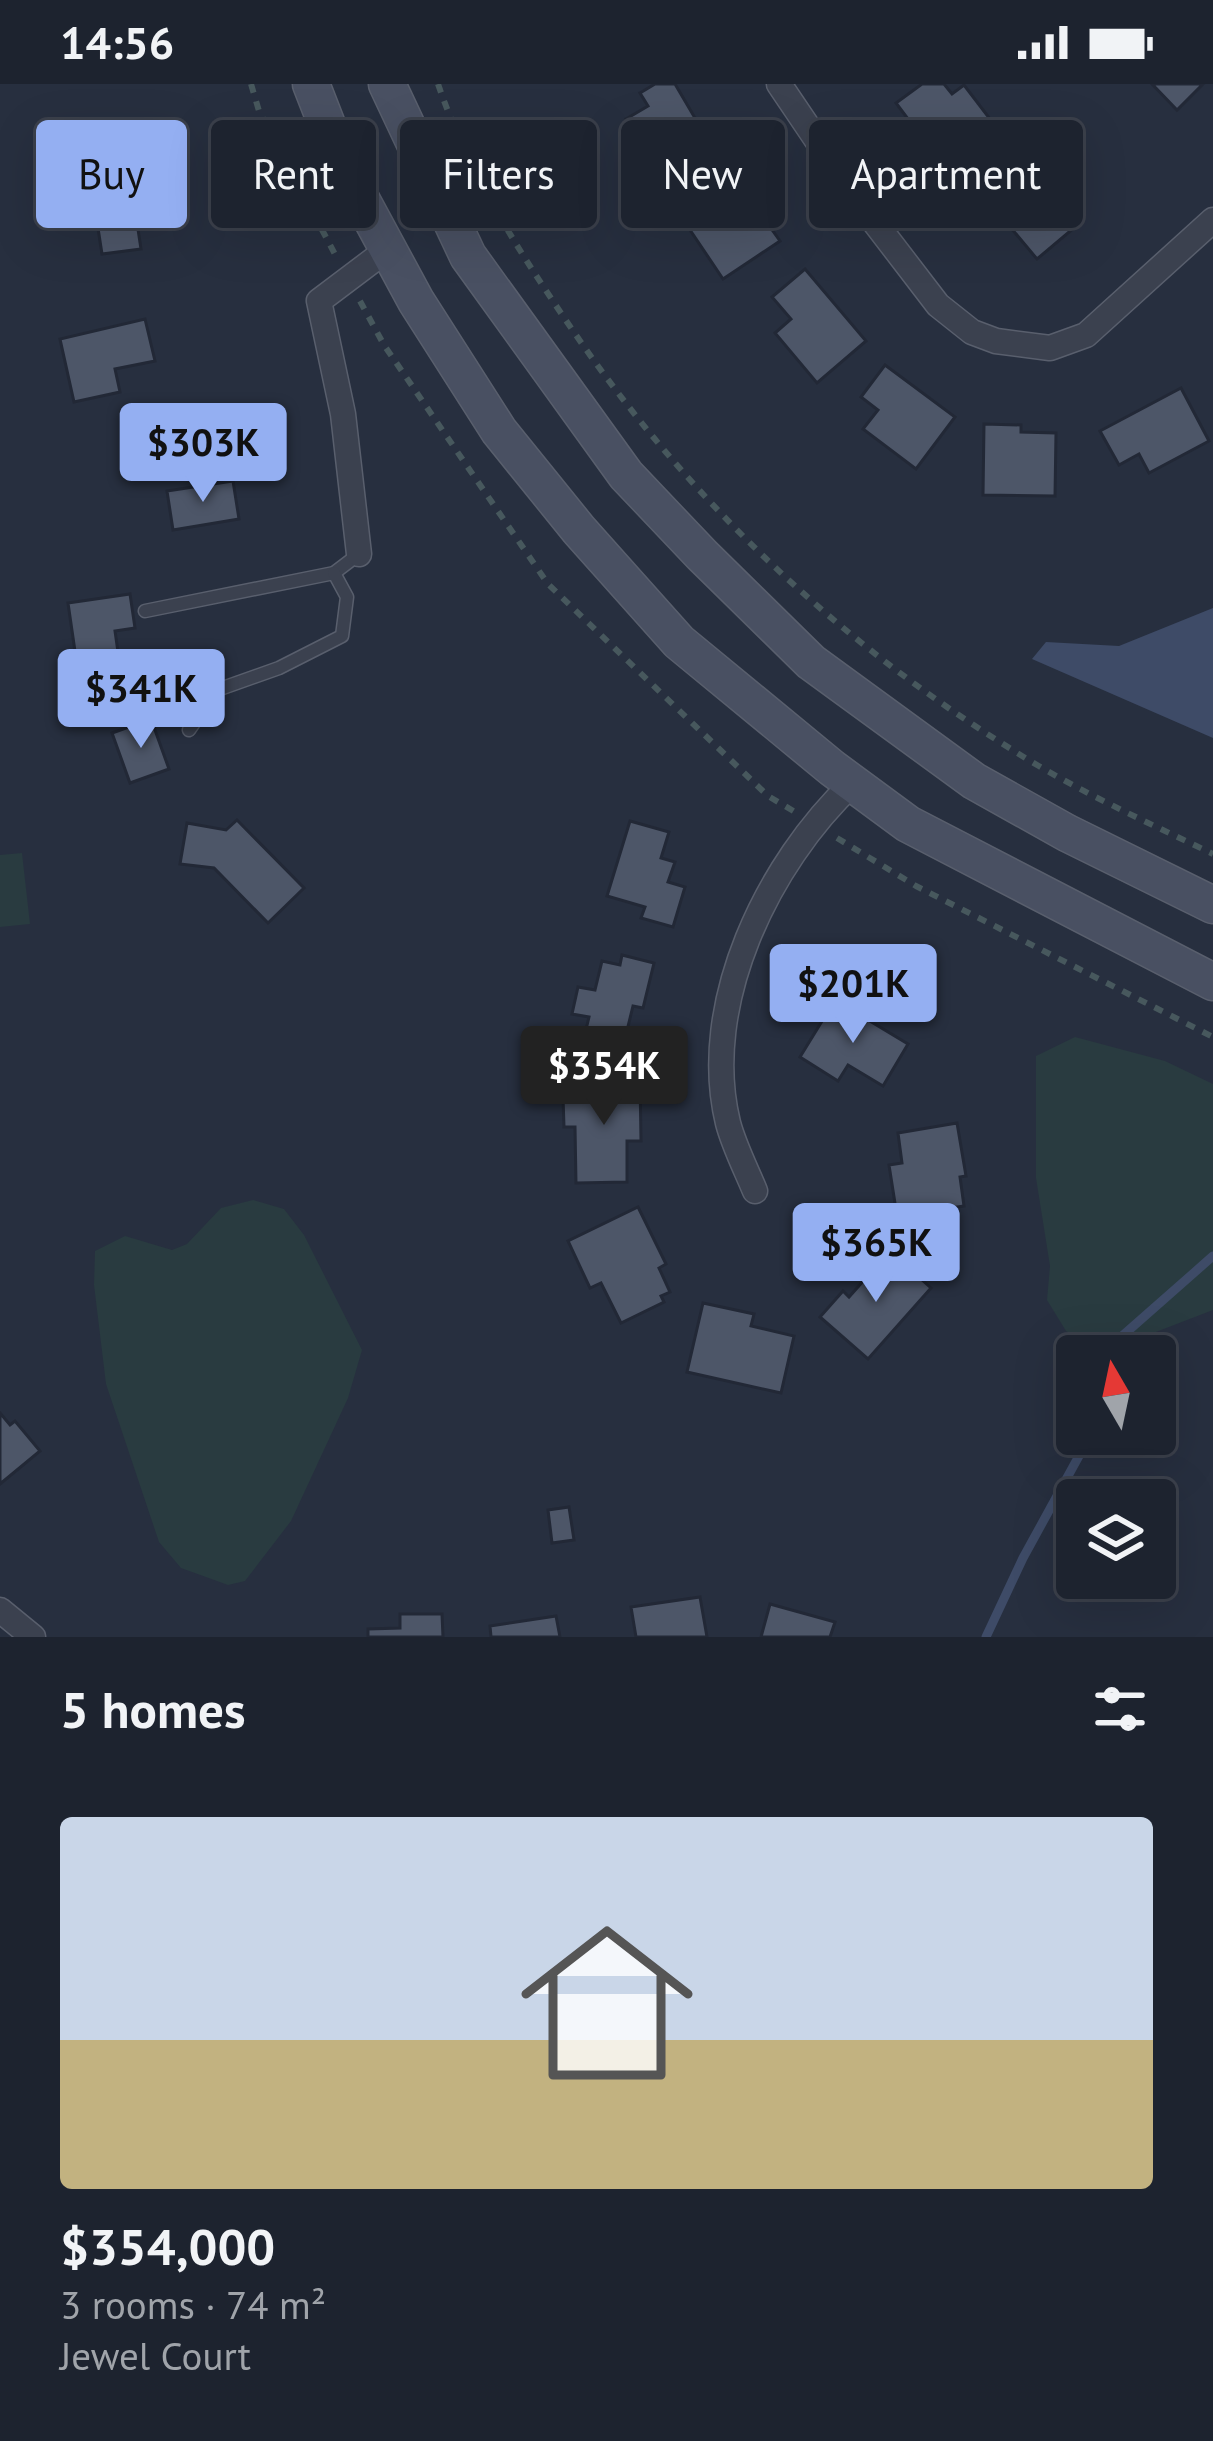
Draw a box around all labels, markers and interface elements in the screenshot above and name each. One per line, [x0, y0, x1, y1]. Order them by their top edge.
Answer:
text: 14:56 [60, 13, 174, 71]
chip: Buy [36, 120, 187, 228]
chip: Rent [211, 120, 376, 228]
chip: Filters [400, 120, 597, 228]
chip: New [621, 120, 785, 228]
chip: Apartment [809, 120, 1083, 228]
pin: $303K [119, 403, 287, 505]
text: $303K [147, 416, 259, 467]
pin: $341K [57, 649, 225, 751]
text: $341K [85, 662, 197, 713]
pin: $201K [769, 944, 937, 1046]
text: $201K [797, 957, 909, 1008]
pin: $354K [520, 1026, 688, 1128]
text: $354K [548, 1039, 660, 1090]
pin: $365K [792, 1203, 960, 1305]
text: $365K [820, 1216, 932, 1267]
north arrow [1056, 1335, 1176, 1455]
map controls [1056, 1335, 1176, 1599]
button: layers [1056, 1479, 1176, 1599]
text: 5 homes [60, 1676, 246, 1742]
icon: filters [1087, 1676, 1153, 1742]
icon: home [499, 1895, 715, 2111]
text: $354,000 [60, 2213, 275, 2279]
text: 3 rooms · 74 m² [60, 2279, 326, 2330]
text: Jewel Court [60, 2330, 251, 2381]

